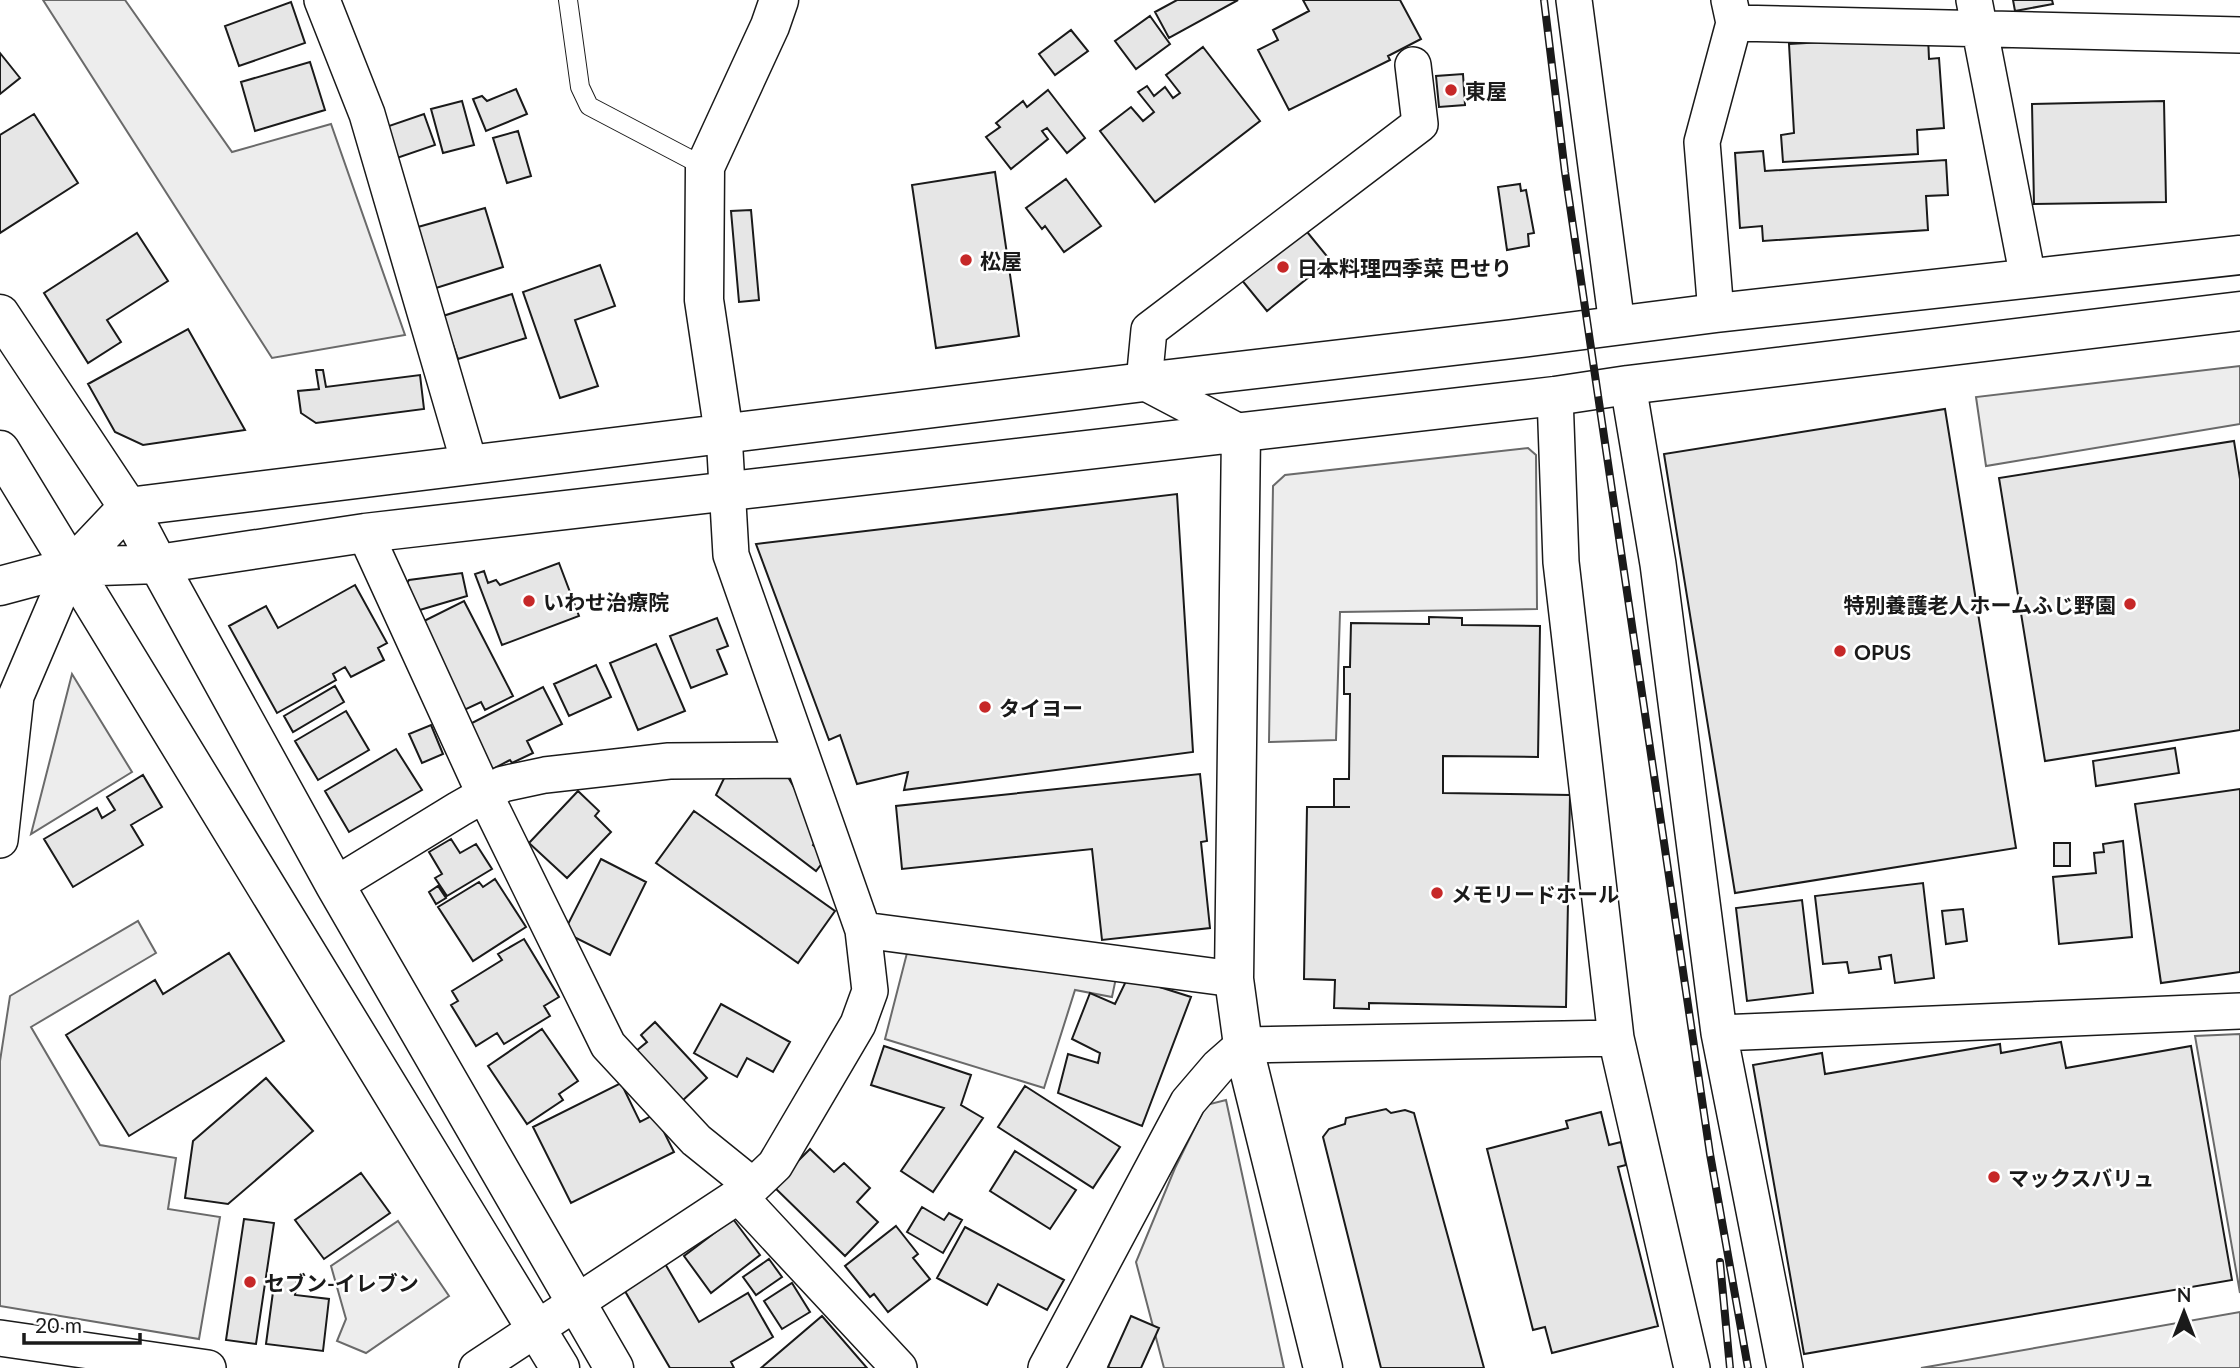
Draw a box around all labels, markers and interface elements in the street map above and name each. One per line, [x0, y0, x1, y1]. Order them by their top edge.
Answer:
place label: 東屋 [1465, 78, 1507, 103]
marker: 東屋 [1443, 82, 1459, 98]
place label: 松屋 [980, 248, 1022, 273]
marker: 松屋 [958, 252, 974, 268]
place label: 日本料理四季菜 巴せり [1297, 255, 1512, 280]
marker: 日本料理四季菜 巴せり [1275, 259, 1291, 275]
place label: いわせ治療院 [543, 589, 669, 614]
place label: 特別養護老人ホームふじ野園 [1844, 592, 2116, 617]
marker: いわせ治療院 [521, 593, 537, 609]
marker: 特別養護老人ホームふじ野園 [2122, 596, 2138, 612]
place label: OPUS [1854, 639, 1911, 664]
marker: OPUS [1832, 643, 1848, 659]
place label: タイヨー [999, 695, 1083, 720]
marker: タイヨー [977, 699, 993, 715]
place label: メモリードホール [1451, 881, 1619, 906]
marker: メモリードホール [1429, 885, 1445, 901]
place label: マックスバリュ [2008, 1165, 2154, 1190]
marker: マックスバリュ [1986, 1169, 2002, 1185]
place label: セブン-イレブン [264, 1270, 419, 1295]
marker: セブン-イレブン [242, 1274, 258, 1290]
north arrow [2149, 1277, 2219, 1347]
text: N [2177, 1283, 2191, 1306]
scale bar [24, 1302, 140, 1346]
text: 20 m [35, 1312, 82, 1337]

